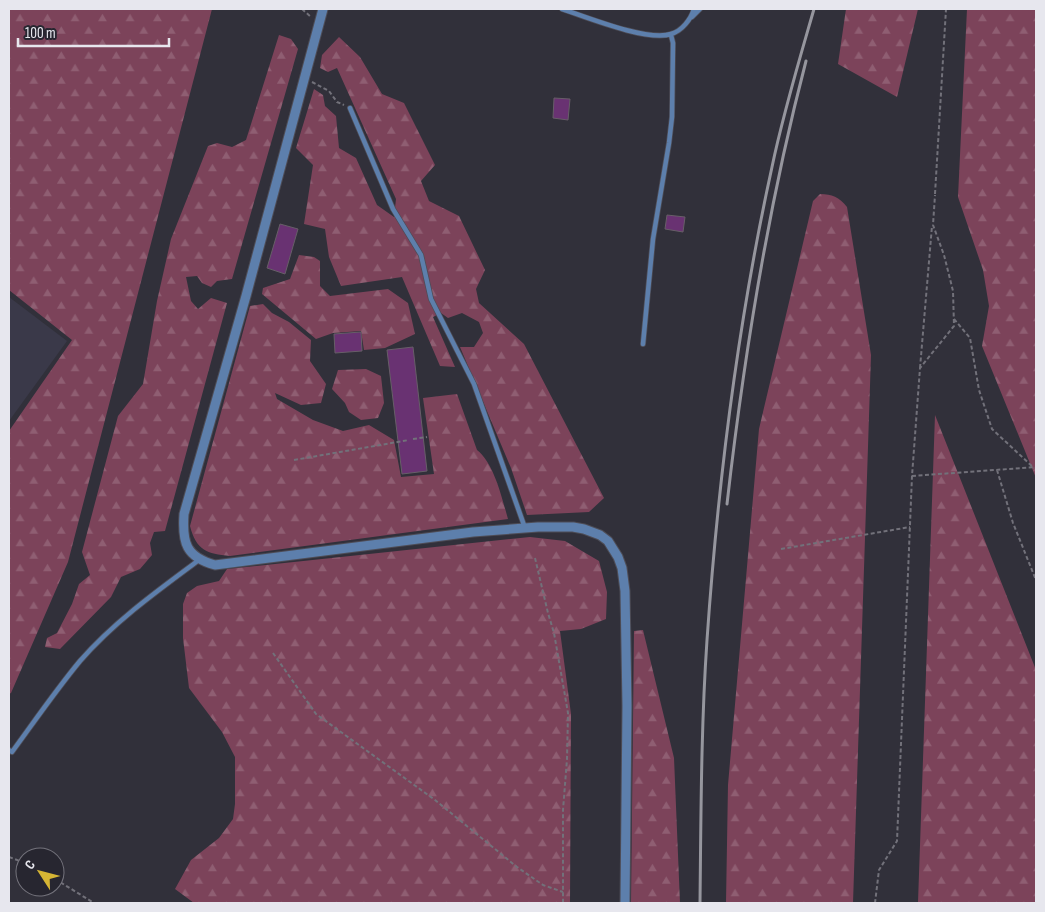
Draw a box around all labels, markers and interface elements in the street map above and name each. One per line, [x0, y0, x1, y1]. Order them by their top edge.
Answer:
scale bar [18, 15, 169, 47]
text: 100 m [25, 24, 56, 43]
north arrow [15, 847, 65, 897]
text: С [21, 857, 39, 873]

